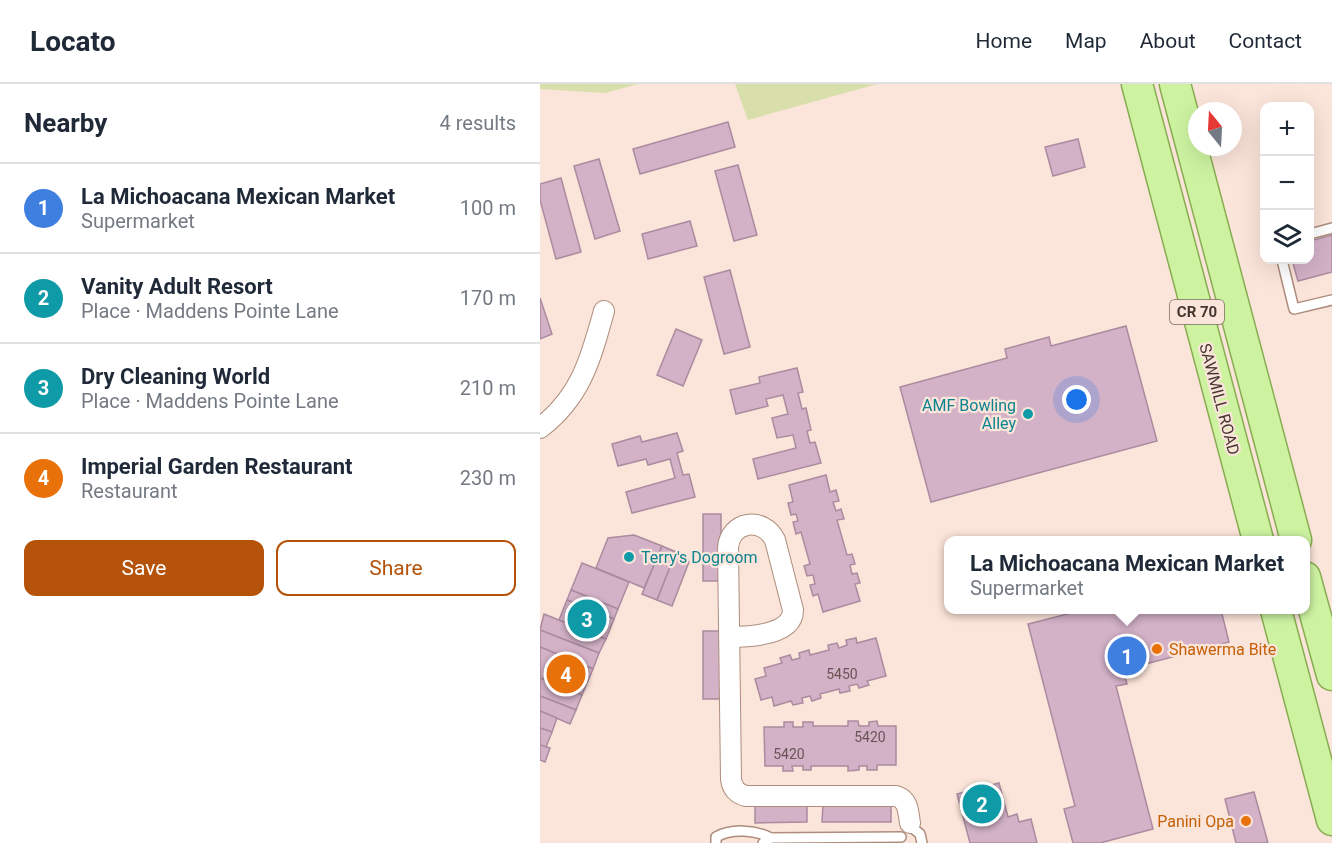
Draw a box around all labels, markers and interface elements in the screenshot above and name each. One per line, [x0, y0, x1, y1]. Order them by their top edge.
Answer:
text: Locato [30, 25, 115, 58]
text: Home [976, 29, 1032, 53]
text: Map [1065, 29, 1107, 53]
text: About [1140, 29, 1196, 53]
text: Contact [1229, 29, 1302, 53]
north arrow [1188, 102, 1242, 156]
map controls [1260, 102, 1314, 264]
button: + [1260, 102, 1314, 156]
text: Nearby [24, 108, 107, 138]
text: 4 results [440, 111, 516, 135]
button: − [1260, 156, 1314, 210]
text: La Michoacana Mexican Market [81, 184, 395, 209]
text: 1 [38, 196, 49, 220]
text: 100 m [460, 196, 516, 220]
text: Supermarket [81, 209, 195, 233]
button: layers [1260, 210, 1314, 264]
text: Vanity Adult Resort [81, 274, 273, 299]
text: 2 [38, 286, 49, 310]
text: 170 m [460, 286, 516, 310]
text: Place · Maddens Pointe Lane [81, 299, 339, 323]
road number: CR 70 [1170, 300, 1224, 324]
street label: SAWMILL ROAD [1195, 341, 1244, 457]
text: Dry Cleaning World [81, 364, 270, 389]
text: 3 [38, 376, 49, 400]
text: 210 m [460, 376, 516, 400]
your location [1062, 385, 1091, 414]
text: Place · Maddens Pointe Lane [81, 389, 339, 413]
place label: AMF Bowling Alley [922, 396, 1016, 433]
marker: AMF Bowling Alley [1021, 407, 1035, 421]
text: Imperial Garden Restaurant [81, 454, 352, 479]
text: 4 [38, 466, 49, 490]
text: 230 m [460, 466, 516, 490]
text: Restaurant [81, 479, 178, 503]
popup [944, 536, 1310, 614]
button: Save [24, 540, 264, 596]
button: Share [276, 540, 516, 596]
place label: Terry's Dogroom [641, 548, 757, 567]
marker: Terry's Dogroom [622, 550, 636, 564]
text: La Michoacana Mexican Market [970, 551, 1284, 576]
text: Supermarket [970, 576, 1084, 600]
pin: 3 [568, 596, 606, 642]
pin: 1 [1108, 634, 1146, 678]
place label: Shawerma Bite [1169, 640, 1276, 659]
marker: Shawerma Bite [1150, 642, 1164, 656]
pin: 4 [546, 652, 586, 696]
house number: 5450 [826, 666, 858, 682]
house number: 5420 [854, 729, 886, 745]
house number: 5420 [773, 746, 805, 762]
pin: 2 [962, 782, 1002, 826]
place label: Panini Opa [1157, 812, 1234, 831]
marker: Panini Opa [1239, 814, 1253, 828]

